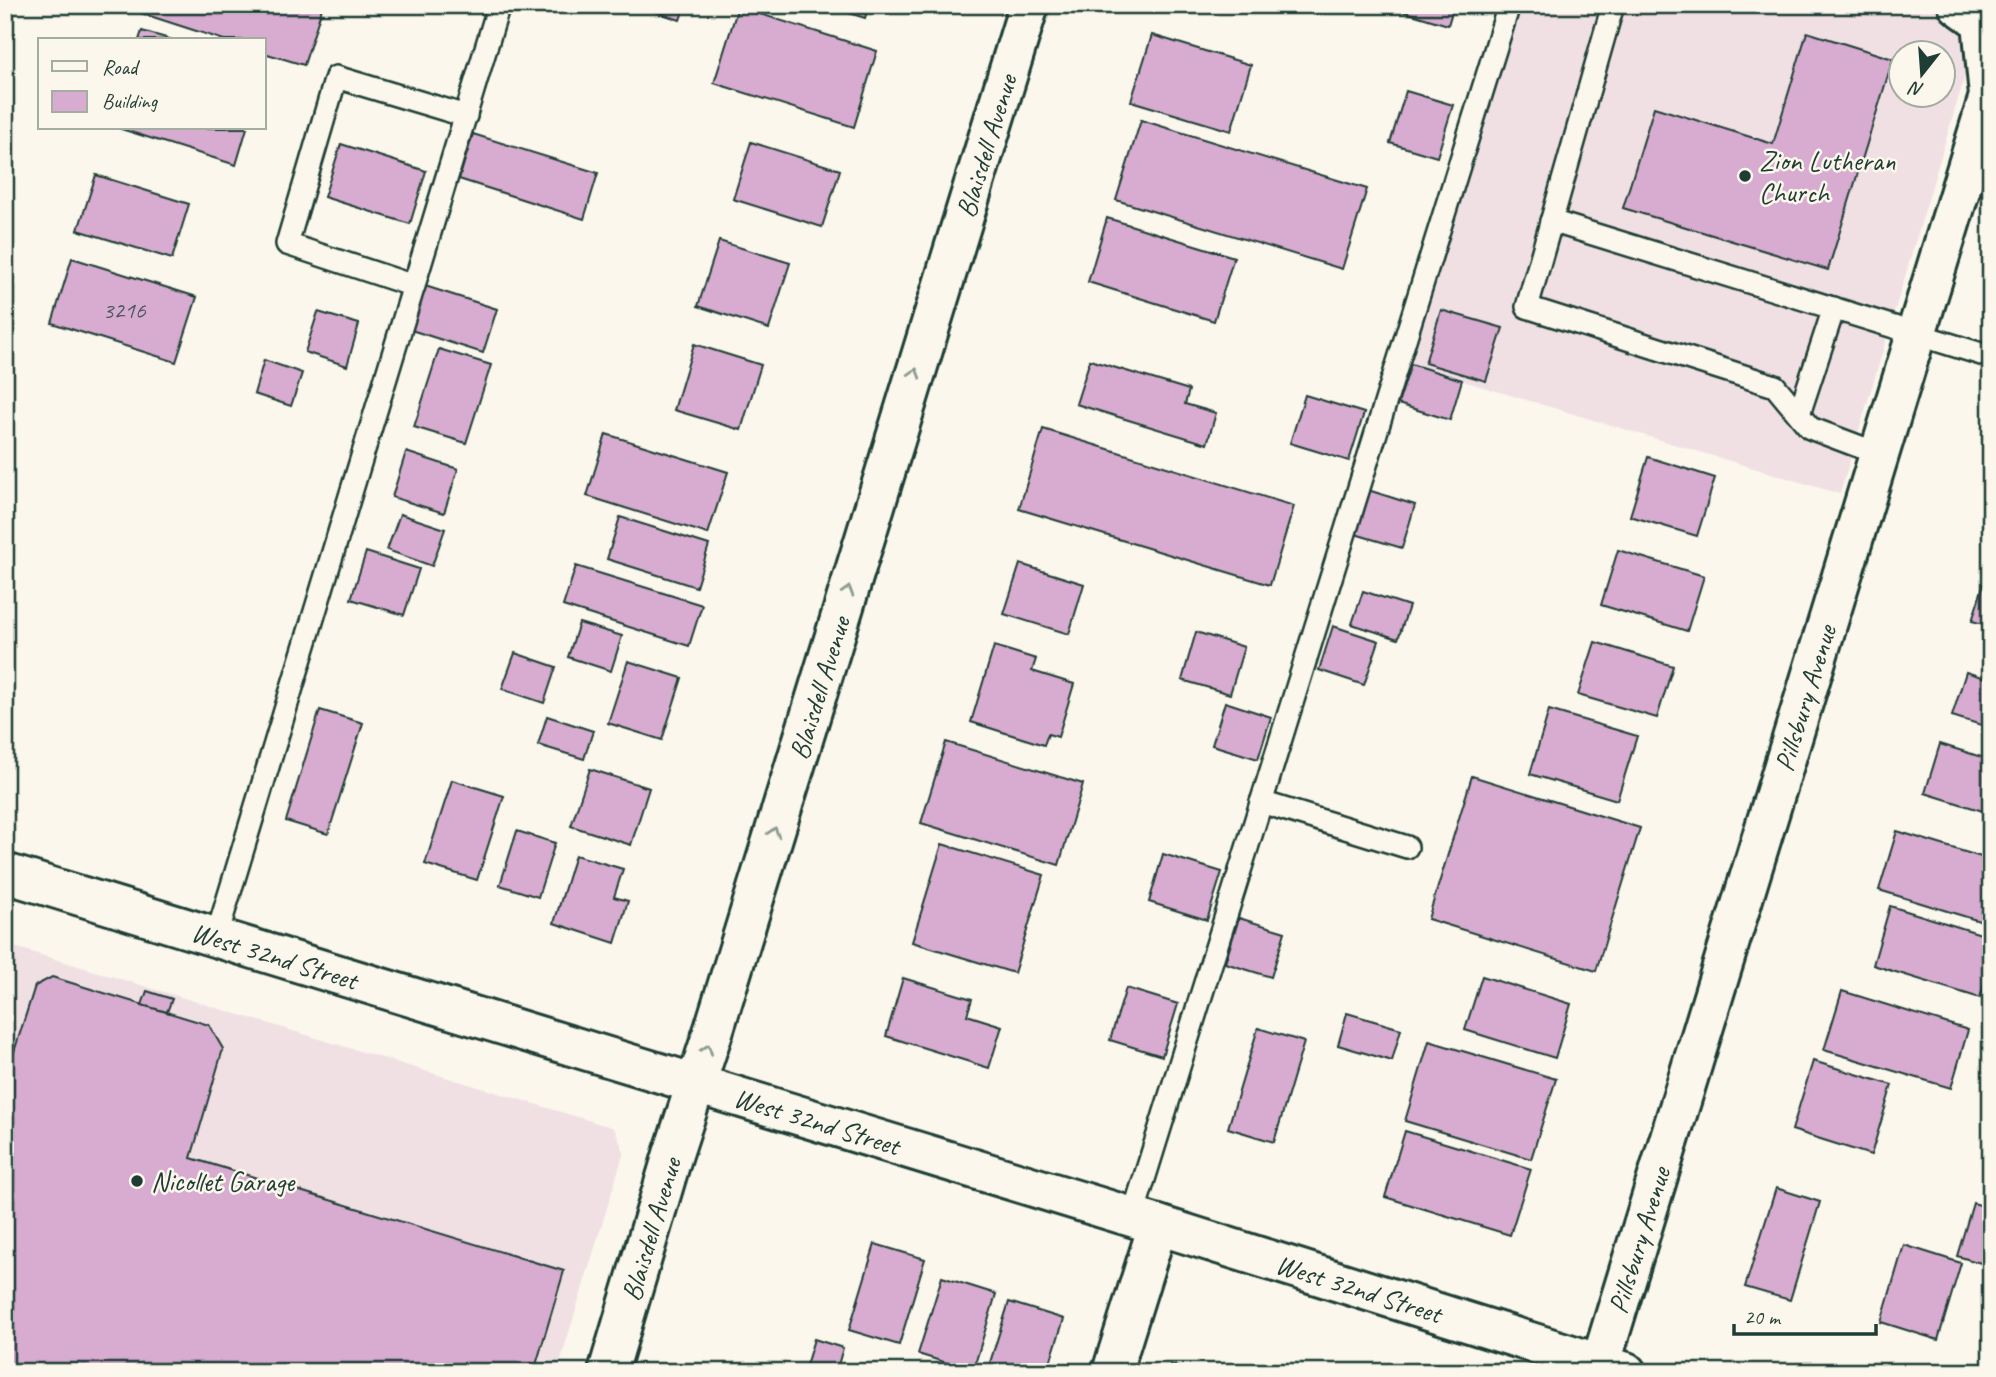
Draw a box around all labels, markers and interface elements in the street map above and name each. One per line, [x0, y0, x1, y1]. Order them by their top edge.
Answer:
legend [38, 38, 266, 130]
north arrow [1888, 38, 1958, 108]
text: Road [102, 54, 141, 80]
street label: Blaisdell Avenue [947, 68, 1025, 222]
text: N [1905, 75, 1926, 102]
text: Building [102, 88, 159, 114]
place label: Zion Lutheran Church [1759, 143, 1896, 210]
marker: Zion Lutheran Church [1737, 168, 1753, 184]
house number: 3216 [102, 295, 147, 325]
one-way arrow [907, 368, 922, 380]
one-way arrow [840, 585, 855, 597]
street label: Blaisdell Avenue [781, 610, 858, 763]
street label: Pillsbury Avenue [1766, 619, 1844, 775]
one-way arrow [766, 826, 781, 838]
street label: West 32nd Street [188, 914, 364, 998]
one-way arrow [699, 1043, 713, 1055]
street label: West 32nd Street [730, 1079, 907, 1163]
street label: Blaisdell Avenue [613, 1152, 689, 1305]
street label: Pillsbury Avenue [1600, 1161, 1678, 1317]
place label: Nicollet Garage [151, 1164, 296, 1199]
marker: Nicollet Garage [129, 1173, 145, 1189]
street label: West 32nd Street [1272, 1246, 1448, 1331]
scale bar [1734, 1293, 1875, 1337]
text: 20 m [1744, 1304, 1782, 1330]

